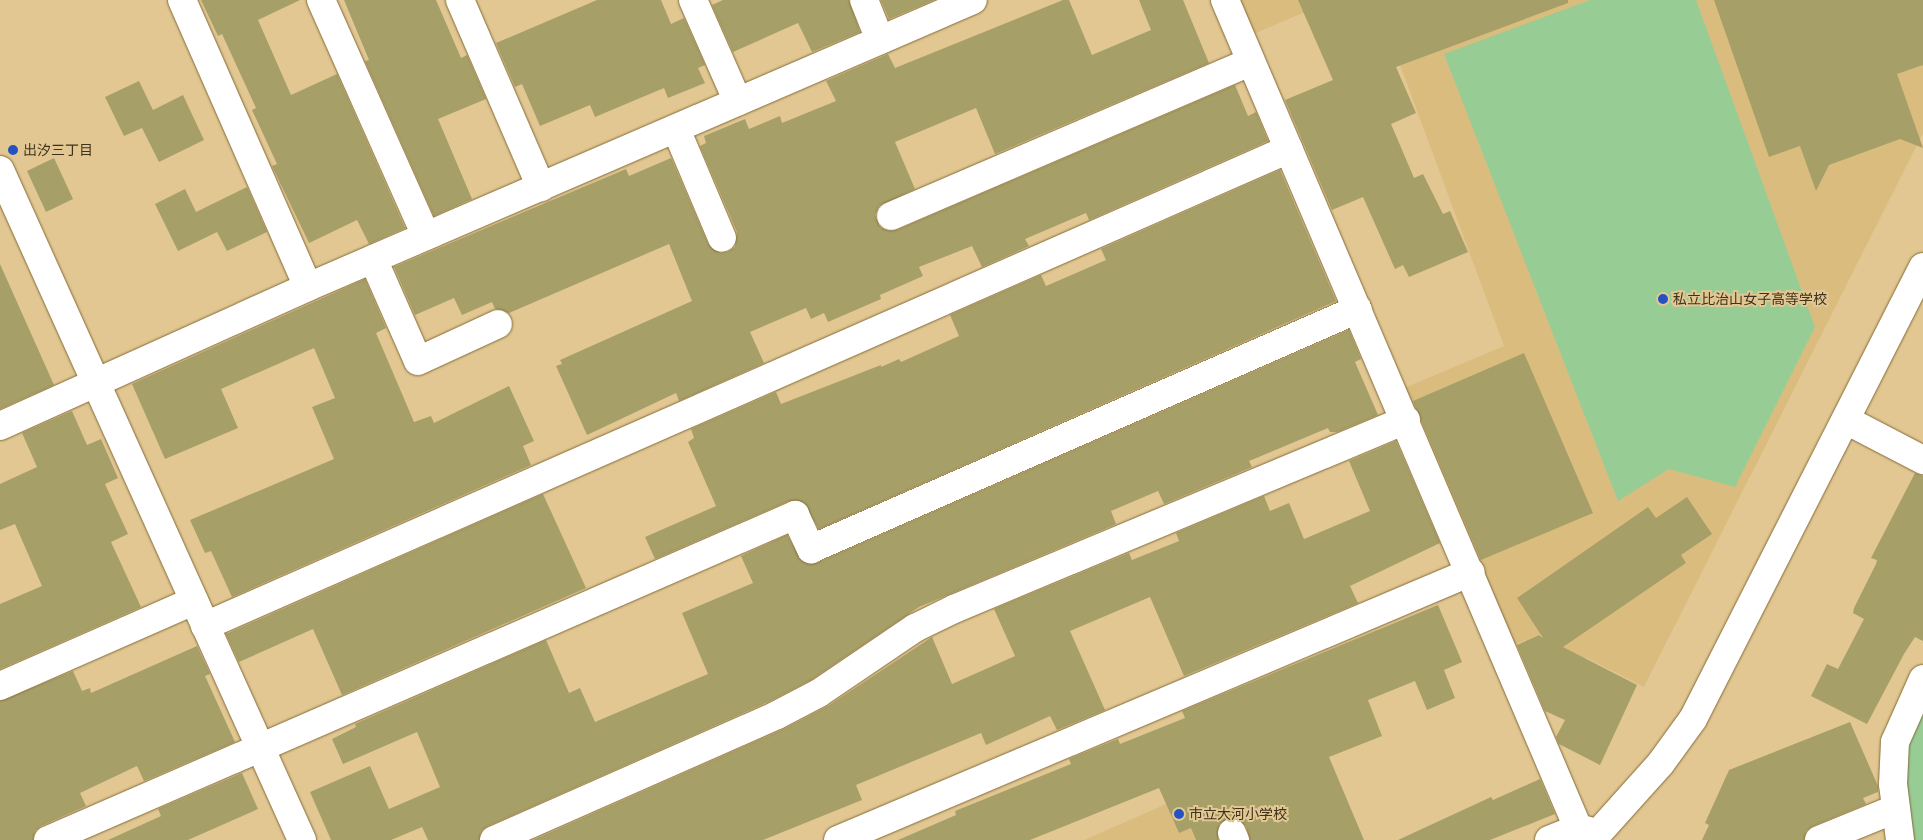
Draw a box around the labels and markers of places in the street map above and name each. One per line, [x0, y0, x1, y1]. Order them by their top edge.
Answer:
place label: 出汐三丁目 [23, 142, 93, 158]
marker: 出汐三丁目 [7, 144, 19, 156]
place label: 私立比治山女子高等学校 [1673, 291, 1827, 307]
marker: 私立比治山女子高等学校 [1657, 293, 1669, 305]
place label: 市立大河小学校 [1189, 806, 1287, 822]
marker: 市立大河小学校 [1173, 808, 1185, 820]

